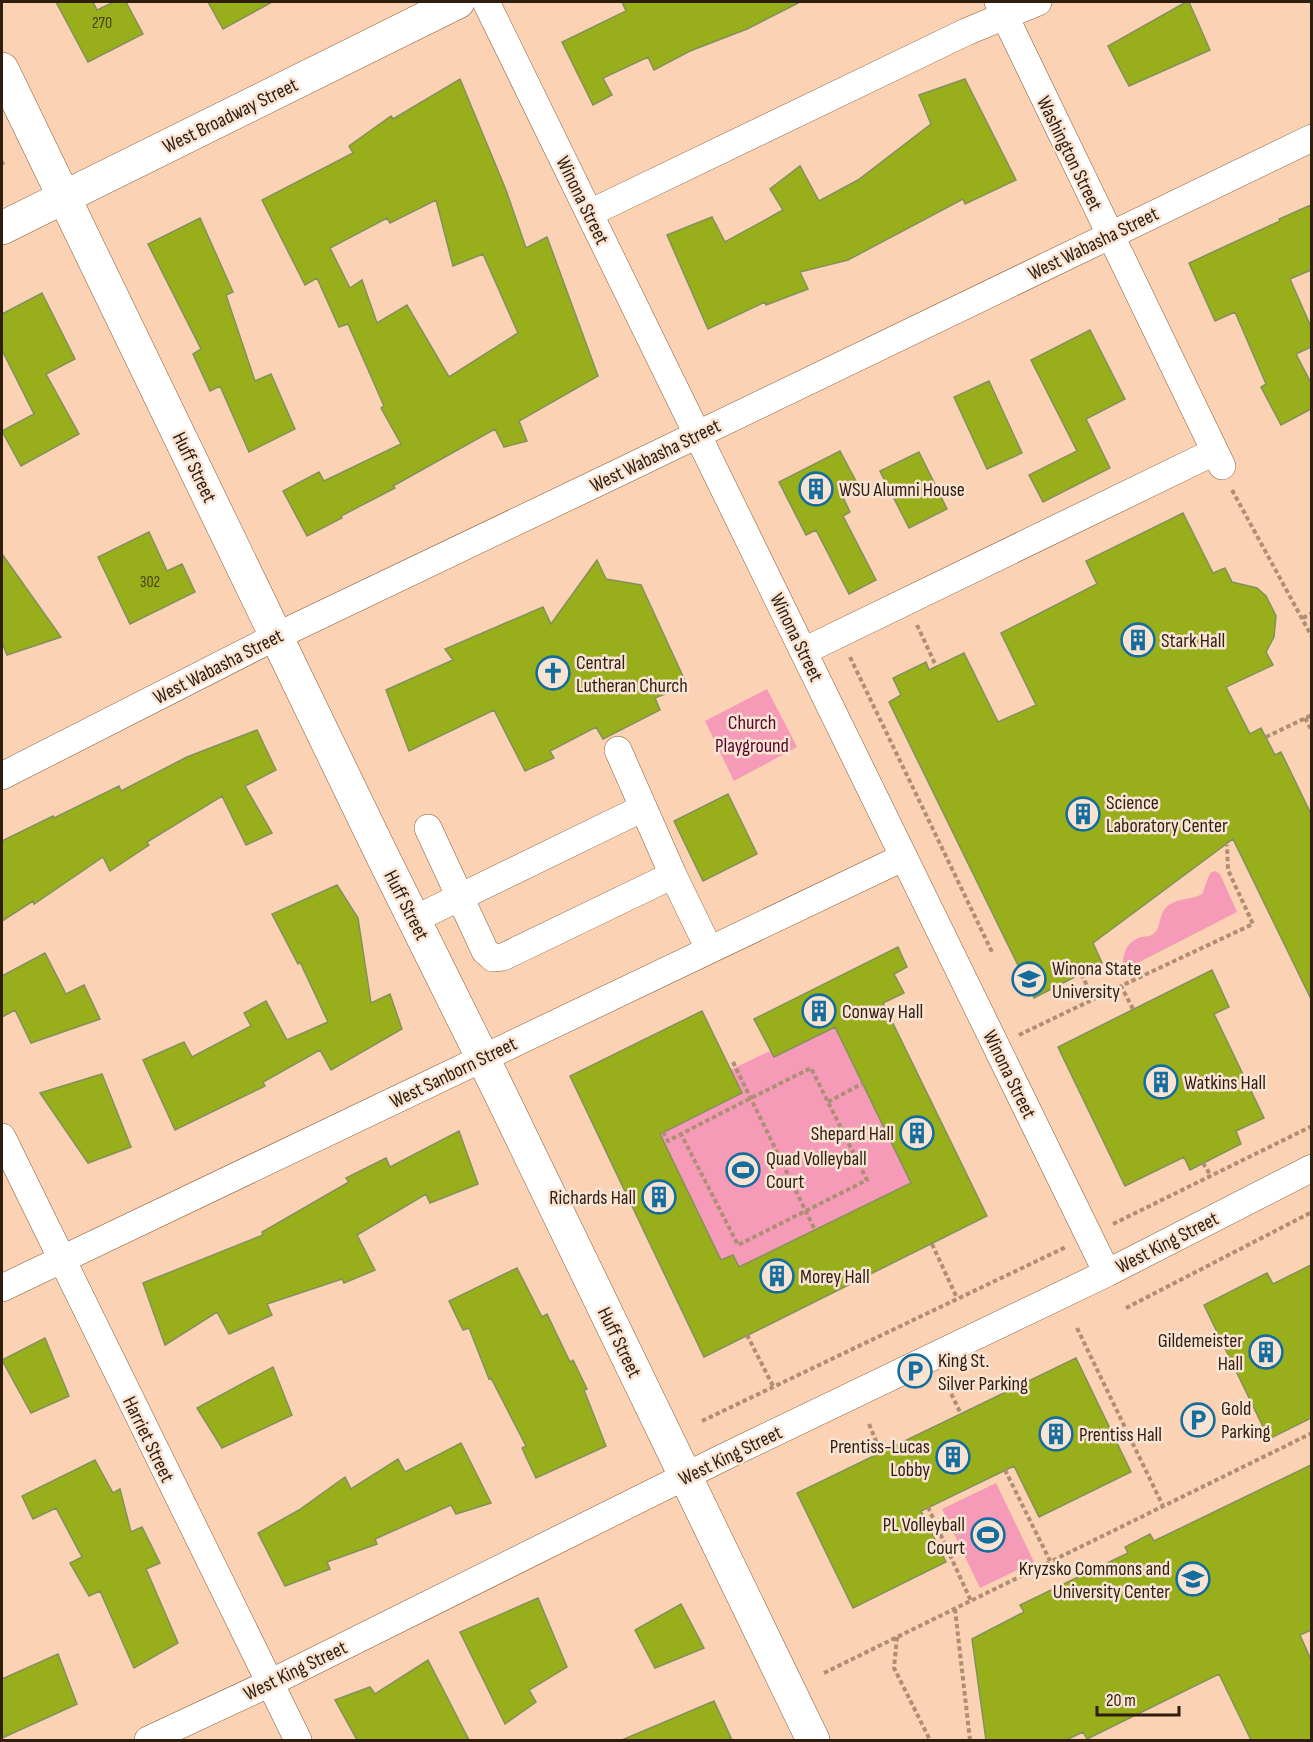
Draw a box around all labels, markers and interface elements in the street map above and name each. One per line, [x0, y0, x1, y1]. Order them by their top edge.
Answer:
house number: 270 [92, 14, 112, 33]
street label: West Broadway Street [159, 73, 302, 159]
street label: Washington Street [1031, 92, 1107, 215]
street label: Winona Street [550, 152, 614, 249]
street label: West Wabasha Street [1024, 202, 1163, 286]
street label: West Wabasha Street [586, 414, 725, 498]
street label: Huff Street [167, 428, 221, 507]
building icon: WSU Alumni House [798, 471, 834, 507]
place label: WSU Alumni House [839, 478, 965, 502]
house number: 302 [140, 573, 160, 592]
street label: Winona Street [764, 589, 828, 686]
building icon: Stark Hall [1120, 622, 1156, 658]
street label: West Wabasha Street [150, 624, 287, 710]
place label: Stark Hall [1161, 629, 1225, 653]
place label: Central Lutheran Church [576, 651, 688, 698]
church icon: Central Lutheran Church [535, 655, 571, 691]
park label: Church Playground [715, 711, 789, 758]
place label: Science Laboratory Center [1106, 791, 1228, 838]
building icon: Science Laboratory Center [1065, 796, 1101, 832]
street label: Huff Street [378, 866, 434, 944]
place label: Winona State University [1052, 957, 1141, 1004]
school or university icon: Winona State University [1011, 961, 1047, 997]
building icon: Conway Hall [801, 993, 837, 1029]
place label: Conway Hall [842, 1000, 923, 1024]
street label: Winona Street [977, 1026, 1041, 1123]
street label: West Sanborn Street [386, 1032, 521, 1114]
building icon: Watkins Hall [1143, 1064, 1179, 1100]
place label: Watkins Hall [1184, 1071, 1266, 1095]
building icon: Shepard Hall [899, 1115, 935, 1151]
place label: Shepard Hall [811, 1122, 894, 1146]
place label: Quad Volleyball Court [766, 1147, 867, 1194]
sports icon: Quad Volleyball Court [725, 1152, 761, 1188]
building icon: Richards Hall [641, 1179, 677, 1215]
place label: Richards Hall [549, 1186, 636, 1210]
street label: West King Street [1112, 1207, 1223, 1279]
building icon: Morey Hall [759, 1258, 795, 1294]
place label: Morey Hall [800, 1265, 870, 1289]
street label: Huff Street [592, 1303, 646, 1382]
place label: Gildemeister Hall [1158, 1329, 1243, 1376]
building icon: Gildemeister Hall [1248, 1334, 1284, 1370]
place label: King St. Silver Parking [938, 1349, 1028, 1396]
parking icon: King St. Silver Parking [897, 1353, 933, 1389]
street label: Harriet Street [117, 1393, 179, 1486]
place label: Gold Parking [1221, 1397, 1271, 1444]
parking icon: Gold Parking [1180, 1402, 1216, 1438]
building icon: Prentiss Hall [1038, 1416, 1074, 1452]
street label: West King Street [675, 1421, 786, 1491]
place label: Prentiss Hall [1079, 1423, 1162, 1447]
place label: Prentiss-Lucas Lobby [830, 1435, 930, 1482]
building icon: Prentiss-Lucas Lobby [935, 1439, 971, 1475]
place label: PL Volleyball Court [883, 1513, 965, 1560]
sports icon: PL Volleyball Court [970, 1517, 1006, 1553]
place label: Kryzsko Commons and University Center [1019, 1557, 1170, 1604]
school or university icon: Kryzsko Commons and University Center [1175, 1561, 1211, 1597]
street label: West King Street [240, 1636, 351, 1706]
scale bar [1097, 1679, 1180, 1717]
text: 20 m [1106, 1690, 1136, 1711]

